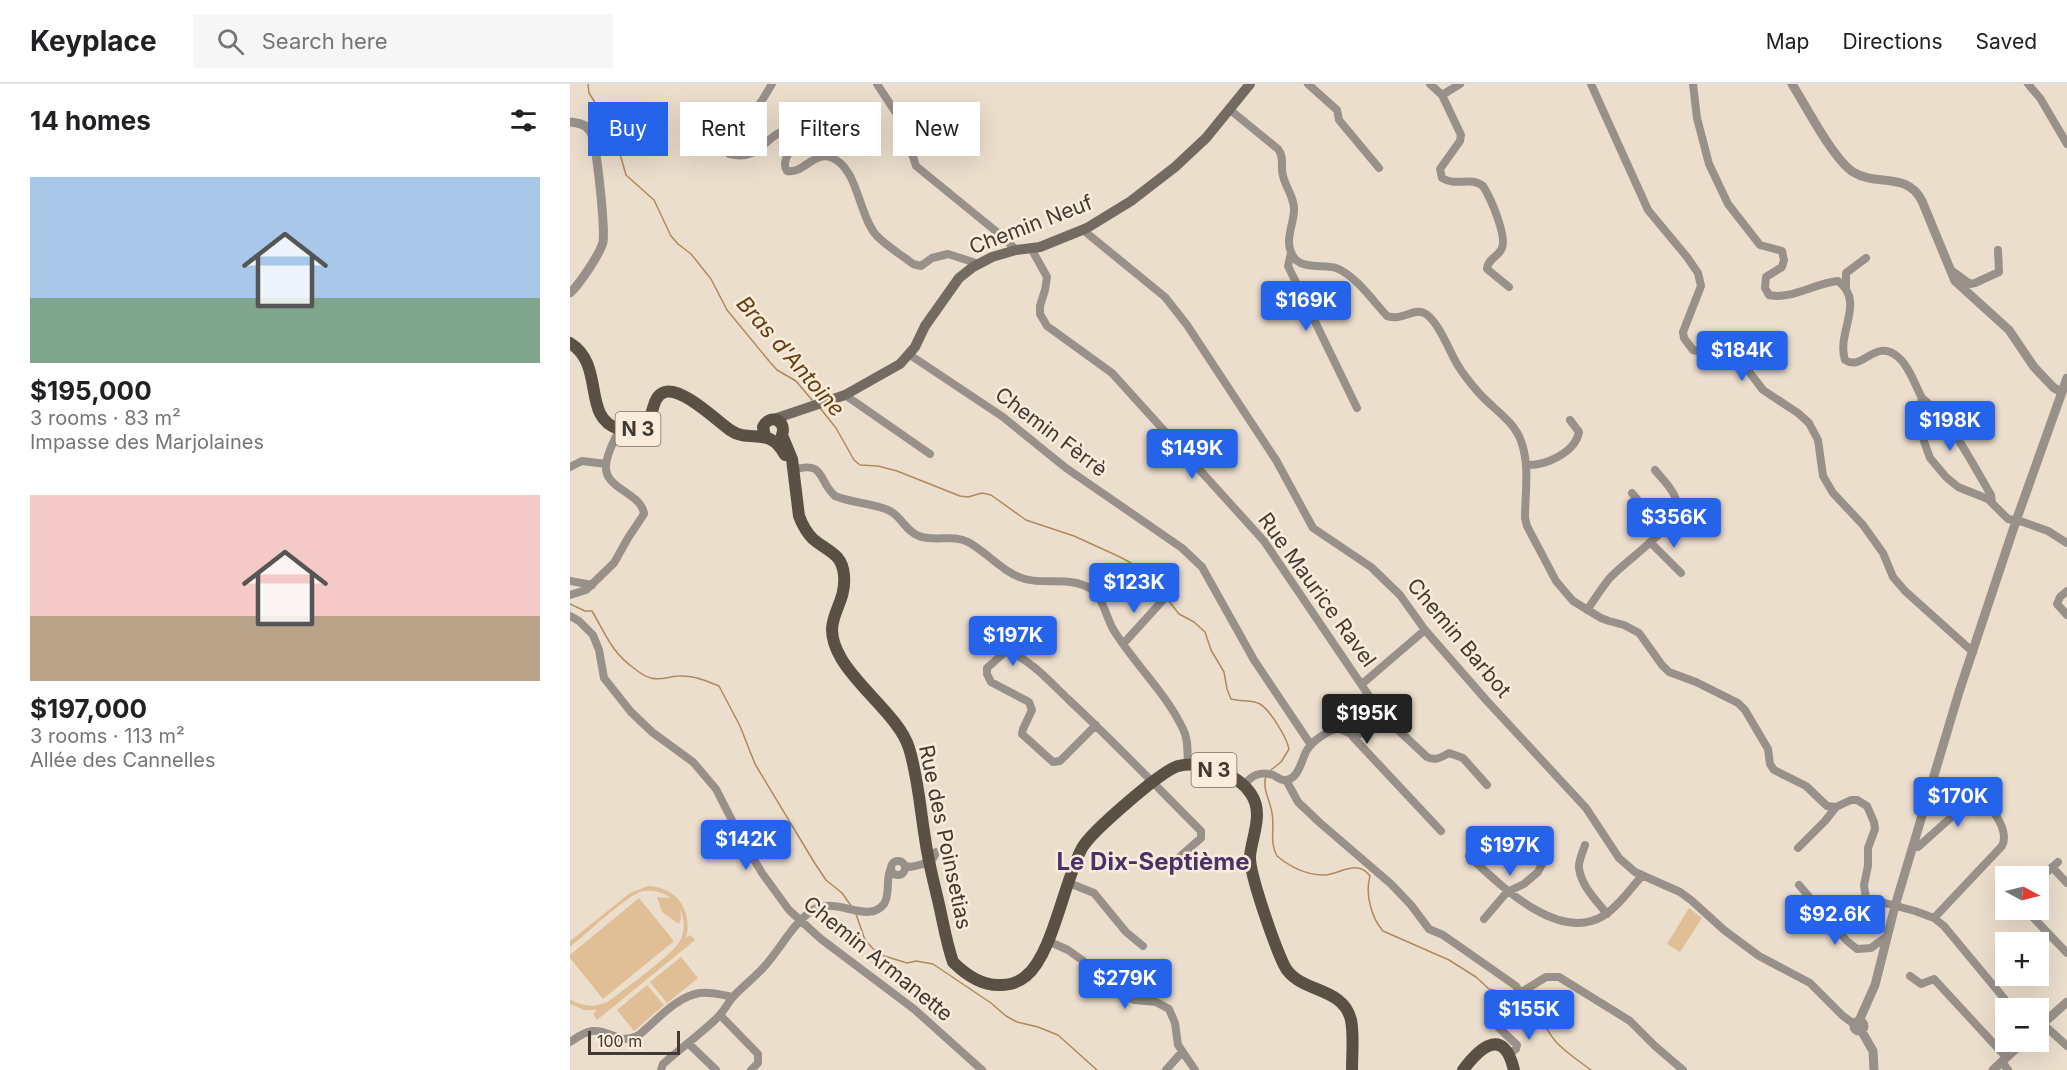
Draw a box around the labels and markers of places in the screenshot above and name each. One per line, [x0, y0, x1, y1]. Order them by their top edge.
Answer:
pin: $169K [1264, 281, 1348, 332]
pin: $184K [1700, 331, 1784, 382]
pin: $198K [1908, 401, 1992, 452]
pin: $149K [1150, 429, 1234, 480]
pin: $356K [1632, 498, 1716, 549]
pin: $123K [1092, 563, 1176, 614]
pin: $197K [971, 616, 1055, 667]
pin: $195K [1325, 694, 1409, 745]
pin: $170K [1916, 777, 2000, 828]
pin: $142K [704, 820, 788, 871]
pin: $197K [1468, 826, 1552, 877]
pin: $92.6K [1786, 895, 1884, 946]
pin: $279K [1083, 959, 1167, 1010]
pin: $155K [1487, 990, 1571, 1041]

